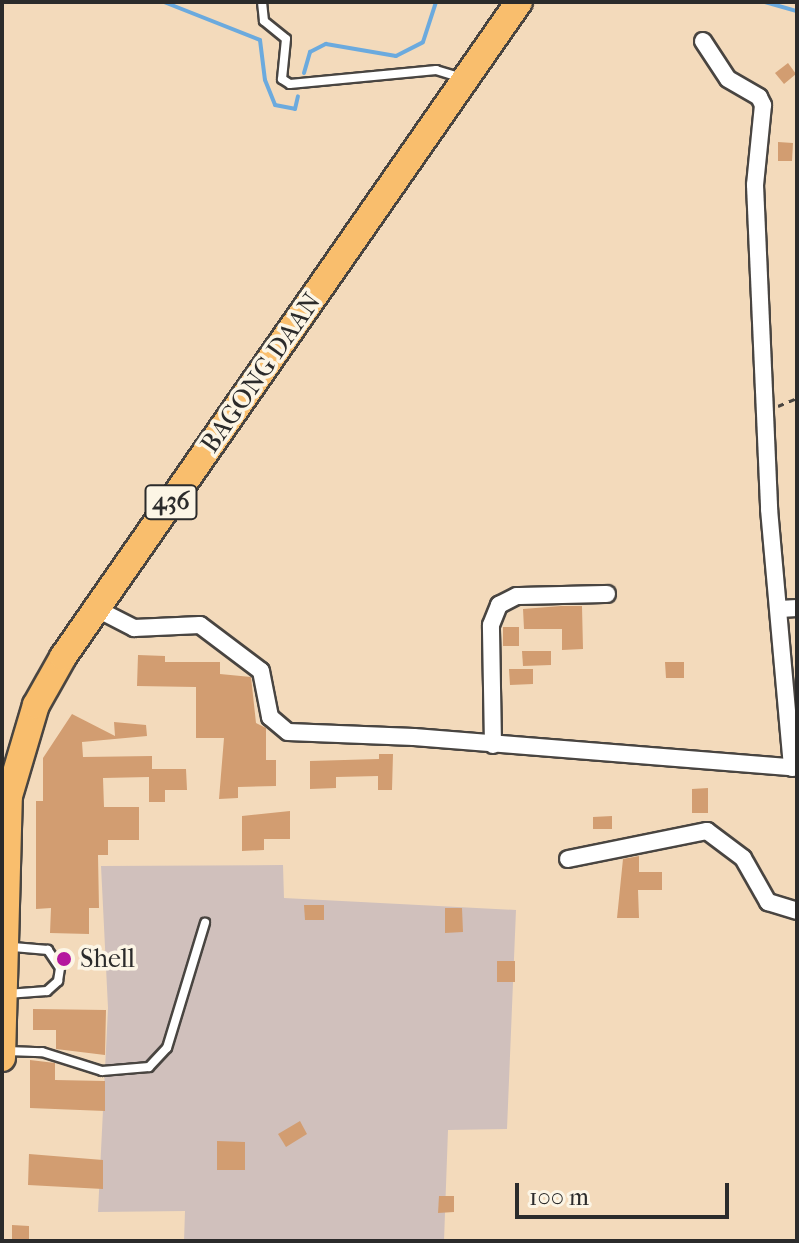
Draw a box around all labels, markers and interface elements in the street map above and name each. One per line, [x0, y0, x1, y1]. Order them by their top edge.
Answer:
street label: BAGONG DAAN [194, 287, 328, 459]
road number: 436 [143, 482, 199, 522]
place label: Shell [80, 943, 135, 975]
marker: Shell [55, 950, 73, 968]
scale bar [519, 1167, 733, 1217]
text: 100 m [529, 1183, 589, 1211]

